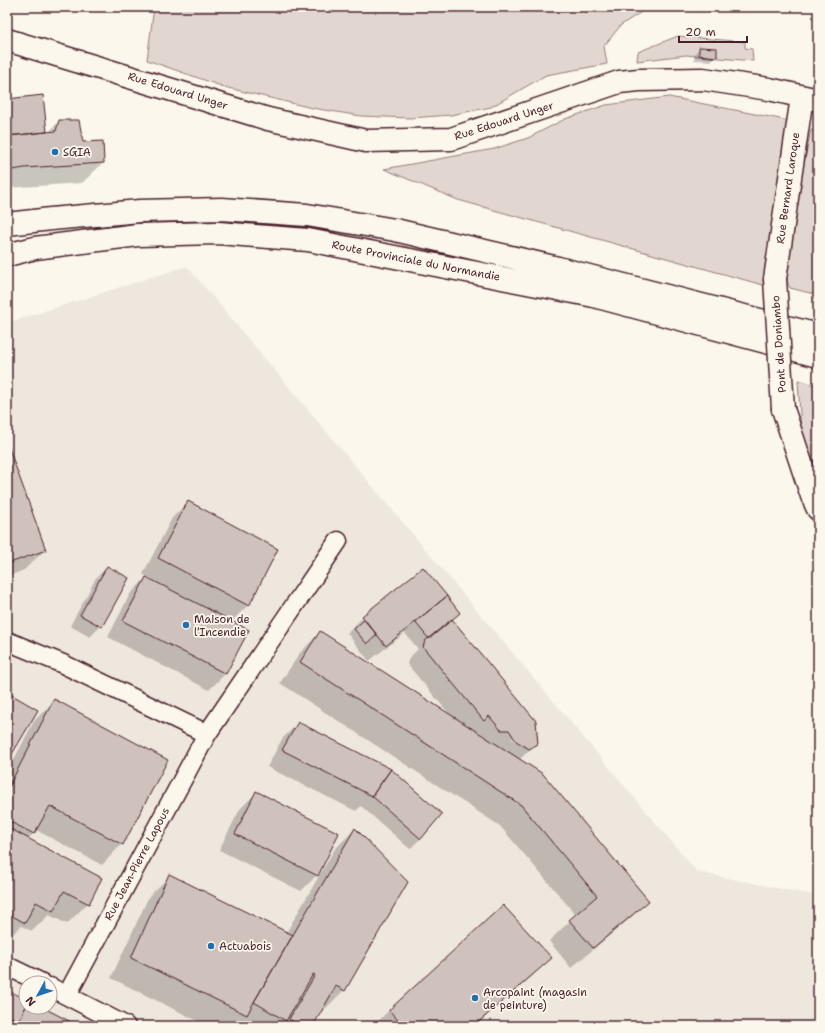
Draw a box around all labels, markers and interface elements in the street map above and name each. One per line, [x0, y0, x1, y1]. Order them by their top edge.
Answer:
scale bar [679, 18, 747, 44]
text: 20 m [685, 24, 716, 40]
street label: Rue Edouard Unger [126, 69, 230, 113]
street label: Rue Edouard Unger [452, 98, 556, 144]
street label: Rue Bernard Laroque [773, 131, 803, 245]
place label: SGIA [63, 145, 91, 160]
marker: SGIA [50, 147, 60, 157]
street label: Route Provinciale du Normandie [330, 237, 502, 285]
street label: Pont de Doniambo [768, 294, 790, 393]
place label: Maison de l'Incendie [194, 612, 250, 640]
marker: Maison de l'Incendie [181, 620, 191, 630]
street label: Rue Jean-Pierre Lapous [101, 805, 173, 923]
place label: Actuabois [219, 939, 271, 954]
marker: Actuabois [206, 941, 216, 951]
north arrow [18, 975, 58, 1015]
place label: Arcopaint (magasin de peinture) [483, 985, 587, 1013]
text: N [22, 993, 39, 1009]
marker: Arcopaint (magasin de peinture) [470, 993, 480, 1003]

